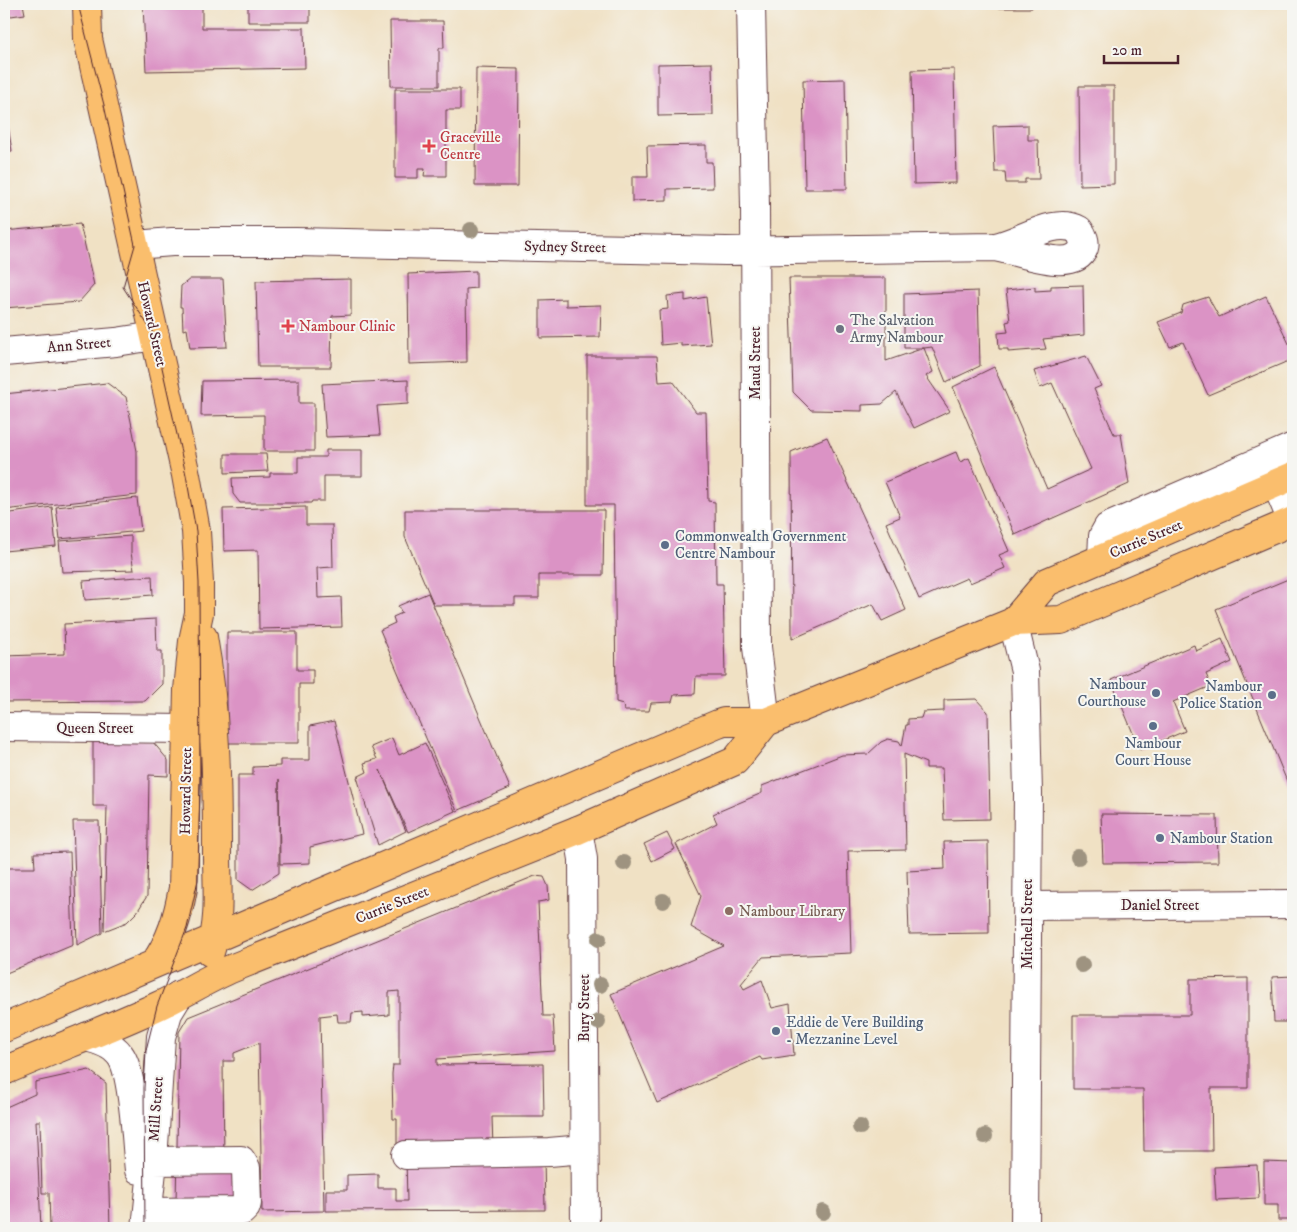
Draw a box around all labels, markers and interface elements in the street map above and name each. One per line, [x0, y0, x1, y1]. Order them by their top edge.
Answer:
scale bar [1104, 32, 1178, 64]
text: 20 m [1112, 41, 1142, 60]
place label: Graceville Centre [440, 128, 501, 164]
marker: Graceville Centre [422, 139, 436, 153]
street label: Sydney Street [524, 237, 606, 257]
street label: Howard Street [133, 279, 171, 369]
place label: The Salvation Army Nambour [850, 311, 944, 347]
place label: Nambour Clinic [299, 317, 396, 336]
marker: Nambour Clinic [281, 319, 295, 333]
marker: The Salvation Army Nambour [834, 323, 846, 335]
street label: Maud Street [746, 326, 765, 400]
street label: Ann Street [46, 333, 112, 357]
street label: Currie Street [1107, 515, 1185, 563]
place label: Commonwealth Government Centre Nambour [675, 527, 846, 563]
marker: Commonwealth Government Centre Nambour [659, 539, 671, 551]
place label: Nambour Courthouse [1078, 675, 1146, 711]
place label: Nambour Police Station [1179, 677, 1262, 713]
marker: Nambour Courthouse [1150, 687, 1162, 699]
marker: Nambour Police Station [1266, 689, 1278, 701]
street label: Queen Street [56, 719, 134, 738]
marker: Nambour Court House [1147, 720, 1159, 732]
place label: Nambour Court House [1115, 734, 1191, 770]
street label: Howard Street [176, 747, 196, 835]
place label: Nambour Station [1170, 829, 1273, 848]
marker: Nambour Station [1154, 832, 1166, 844]
street label: Mitchell Street [1018, 879, 1037, 969]
street label: Currie Street [353, 882, 432, 928]
street label: Daniel Street [1121, 896, 1200, 915]
place label: Nambour Library [739, 902, 846, 921]
marker: Nambour Library [723, 905, 735, 917]
street label: Bury Street [575, 974, 594, 1042]
place label: Eddie de Vere Building - Mezzanine Level [786, 1013, 924, 1049]
marker: Eddie de Vere Building - Mezzanine Level [770, 1025, 782, 1037]
street label: Mill Street [144, 1076, 168, 1142]

